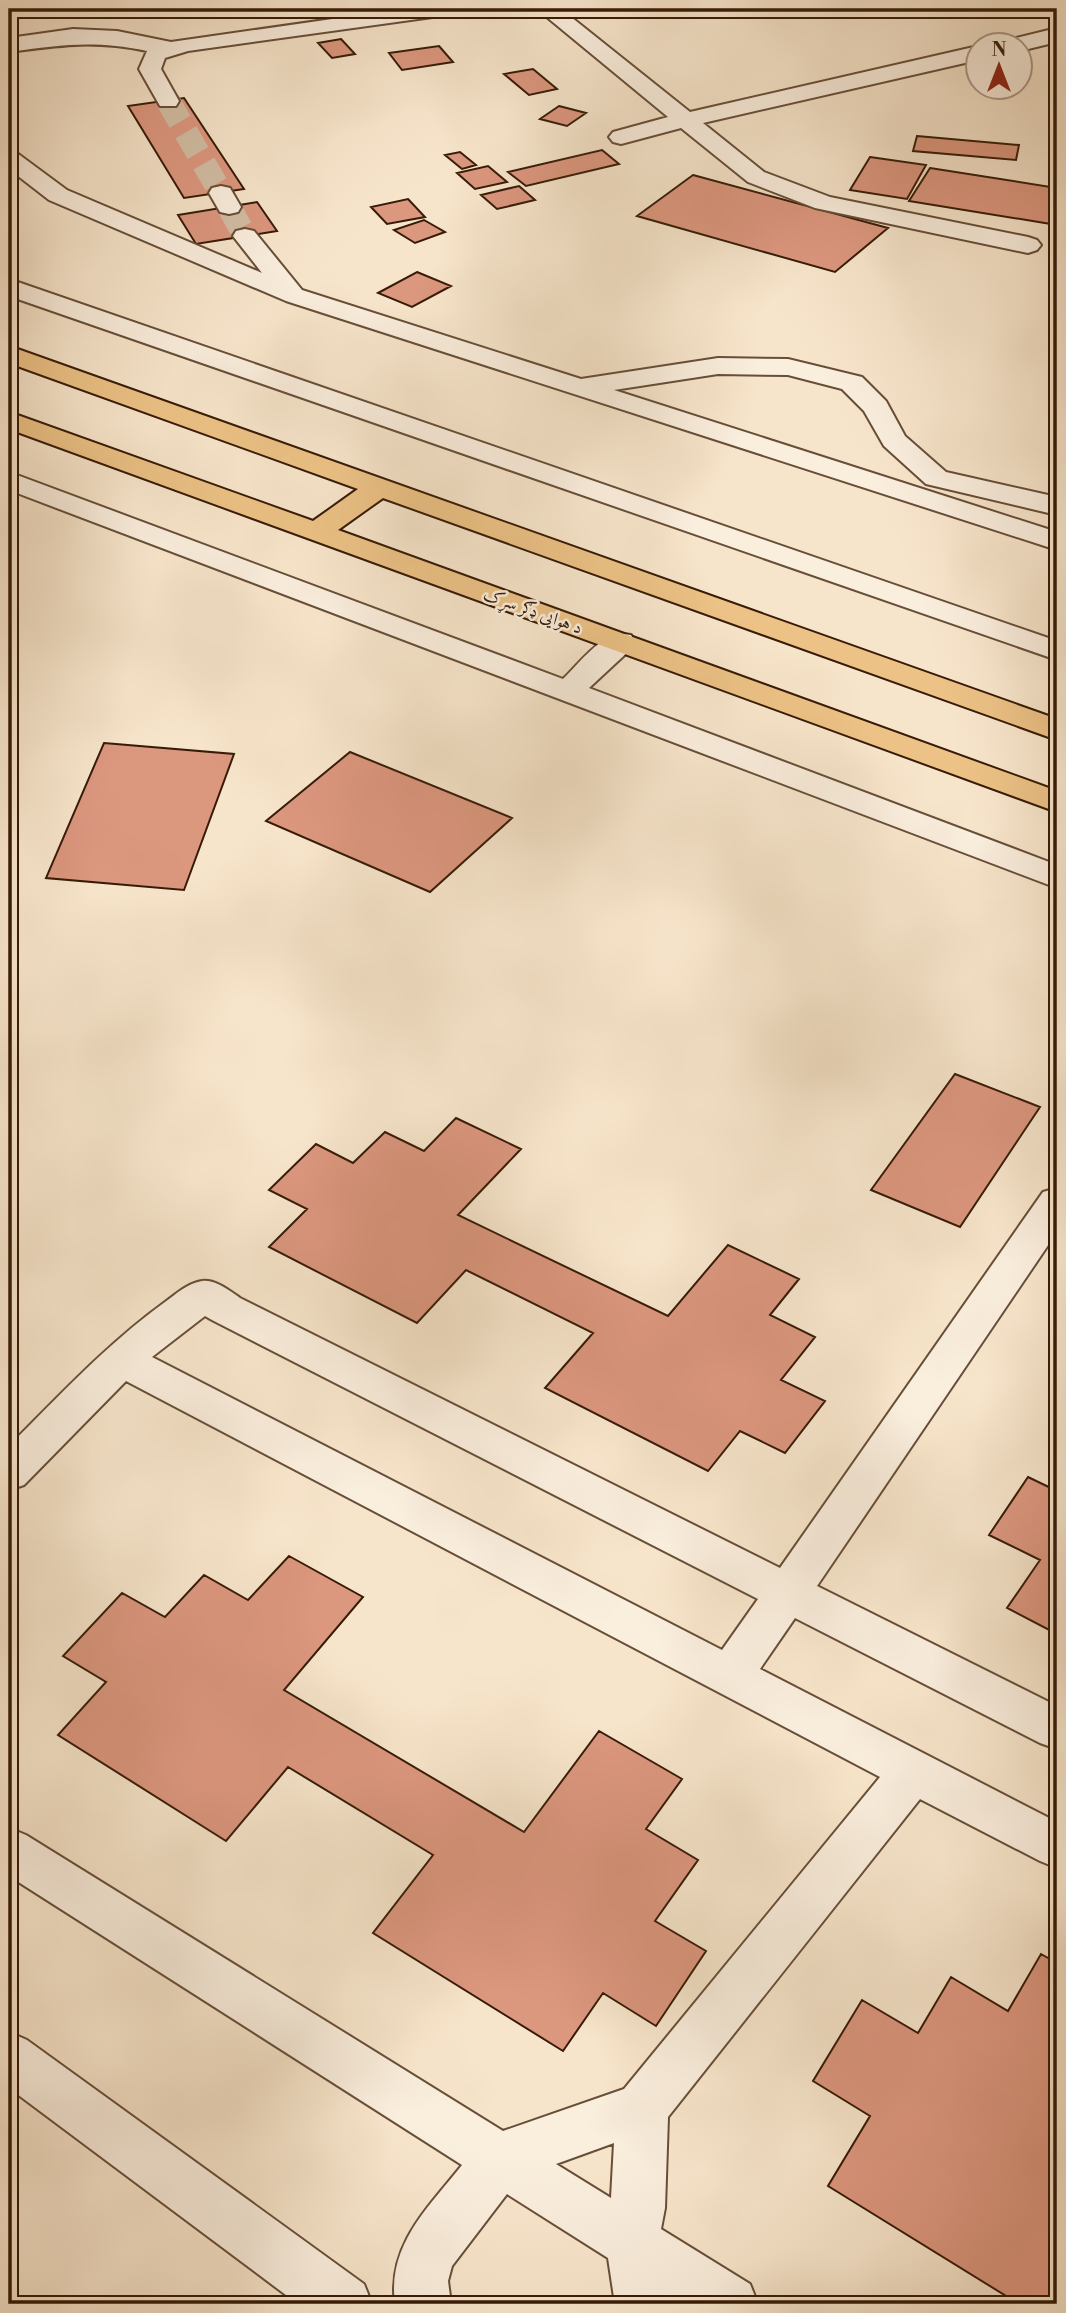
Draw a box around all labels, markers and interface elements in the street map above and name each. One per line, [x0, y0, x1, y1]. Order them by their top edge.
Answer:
north arrow [964, 32, 1034, 102]
text: N [991, 38, 1007, 62]
street label: د هوایی ډګر سړک [480, 582, 586, 641]

